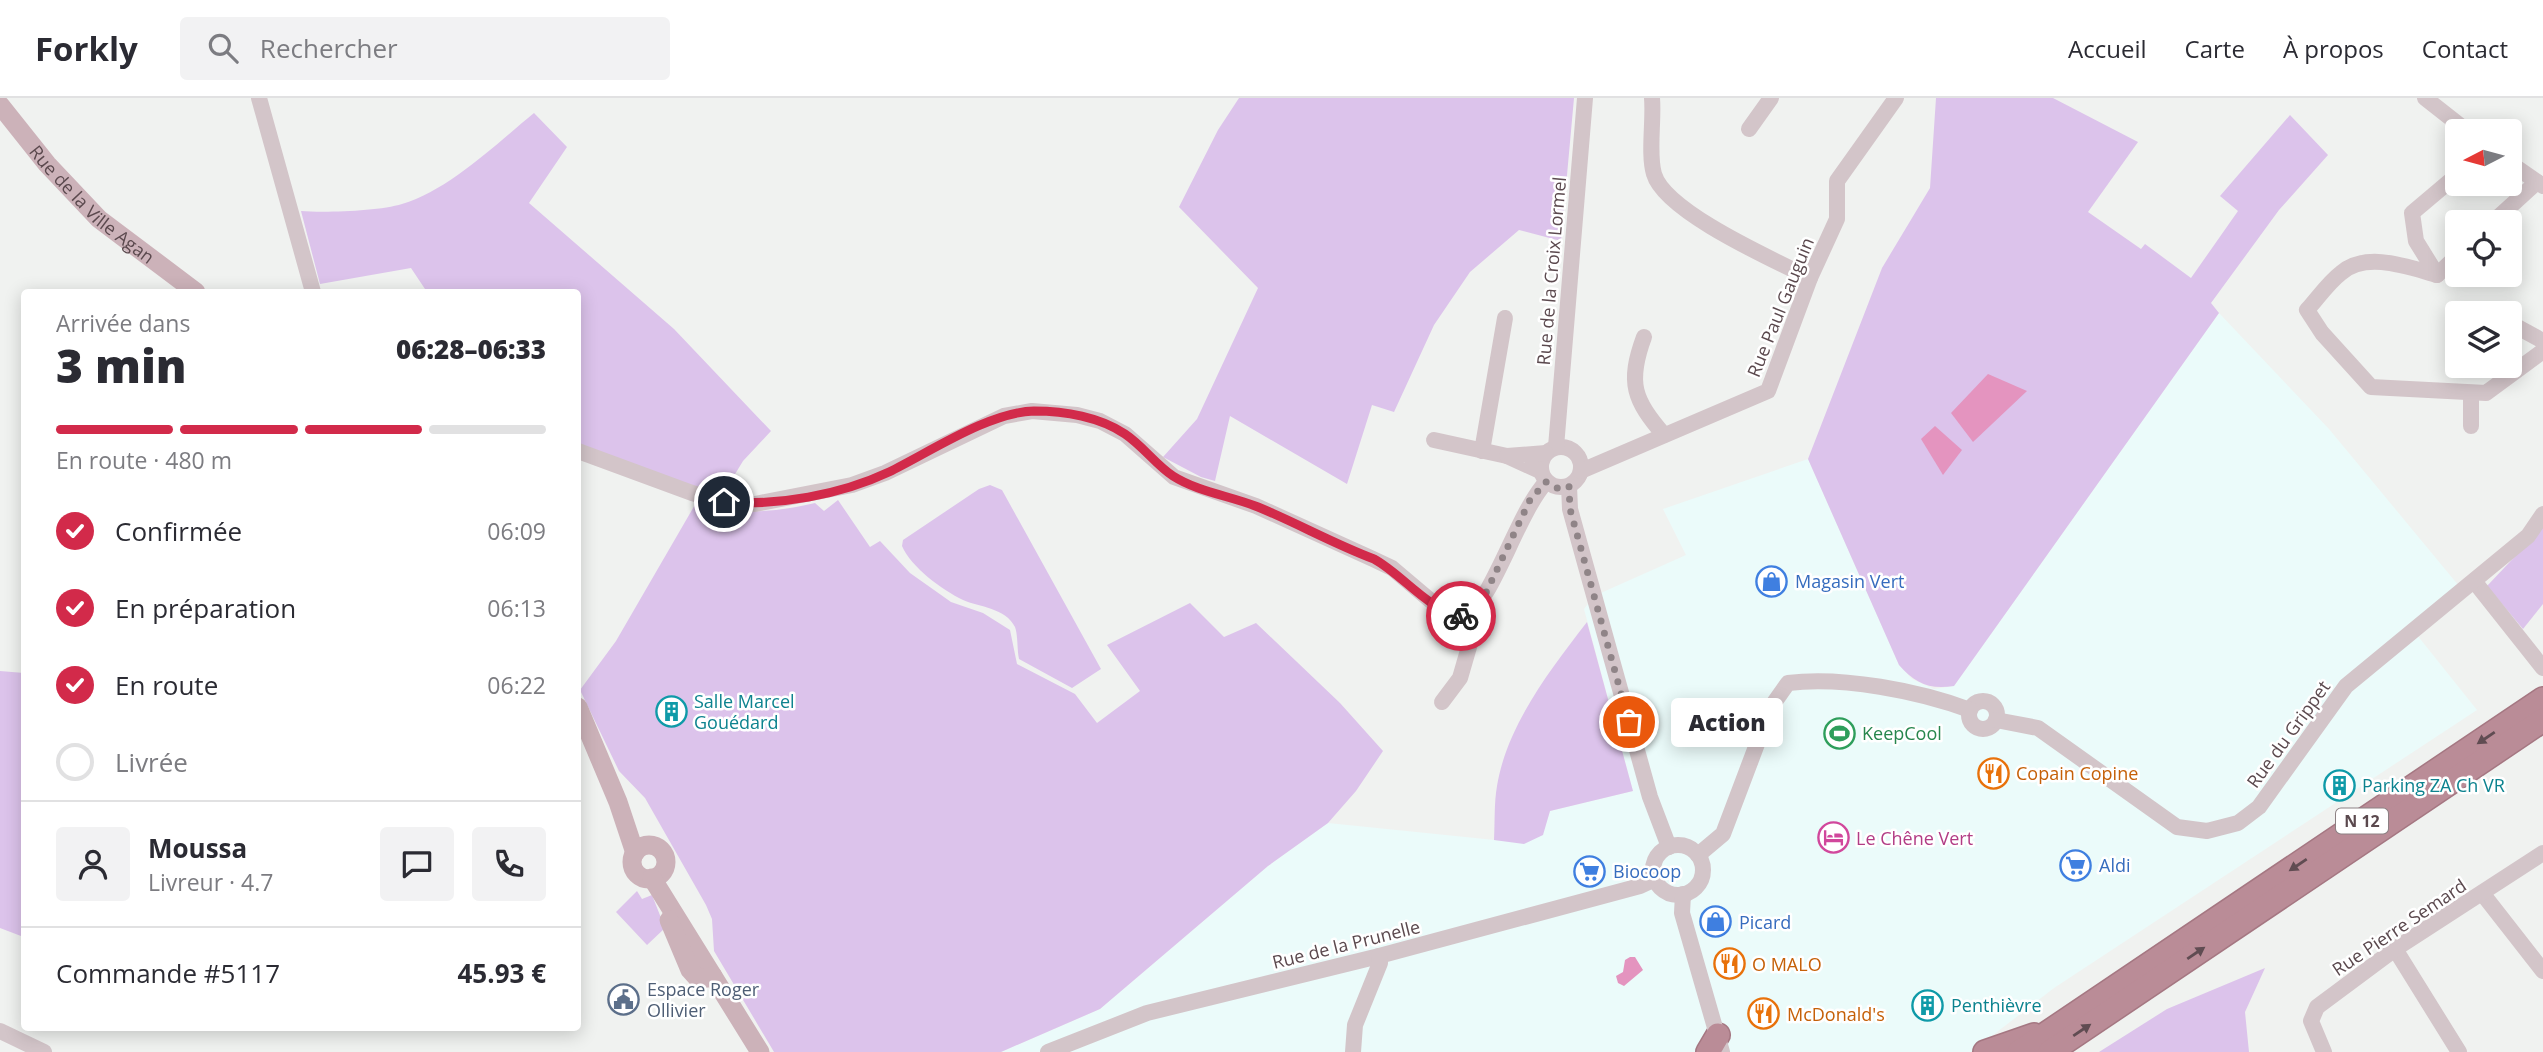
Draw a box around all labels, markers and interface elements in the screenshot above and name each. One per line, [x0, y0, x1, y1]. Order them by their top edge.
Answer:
search box [180, 17, 670, 80]
text: Forkly [35, 26, 138, 71]
icon: search [204, 29, 242, 67]
text: Rechercher [260, 30, 398, 66]
text: Accueil [2068, 32, 2147, 65]
text: Carte [2185, 32, 2245, 65]
text: À propos [2283, 32, 2384, 65]
text: Contact [2422, 32, 2508, 65]
north arrow [2445, 119, 2522, 196]
map controls [2445, 119, 2522, 378]
street label: Rue de la Ville Agan [24, 140, 159, 269]
street label: Rue de la Croix Lormel [1531, 176, 1571, 366]
button: locate [2445, 210, 2522, 287]
street label: Rue Paul Gauguin [1741, 234, 1819, 380]
button: layers [2445, 301, 2522, 378]
text: Arrivée dans [56, 307, 190, 339]
text: 06:28–06:33 [396, 331, 546, 367]
text: 3 min [56, 334, 187, 396]
text: En route · 480 m [56, 444, 232, 476]
pin [694, 472, 754, 532]
icon: home [705, 483, 743, 521]
icon: check [56, 512, 94, 550]
text: Confirmée [115, 513, 242, 549]
text: 06:09 [487, 515, 546, 547]
shop icon: Magasin Vert [1755, 564, 1789, 598]
place label: Magasin Vert [1795, 569, 1904, 593]
courier [1426, 581, 1496, 651]
icon: check [56, 589, 94, 627]
text: En préparation [115, 590, 296, 626]
text: 06:13 [487, 592, 546, 624]
icon: bike [1442, 597, 1480, 635]
icon: check [56, 666, 94, 704]
text: En route [115, 667, 218, 703]
text: 06:22 [487, 669, 546, 701]
street label: Rue du Grippet [2241, 675, 2335, 793]
place label: Salle Marcel Gouédard [694, 689, 795, 734]
pin [1599, 692, 1659, 752]
building icon: Salle Marcel Gouédard [654, 694, 688, 728]
callout: Action [1671, 698, 1783, 746]
icon: bag [1610, 703, 1648, 741]
text: Action [1688, 706, 1766, 738]
sports icon: KeepCool [1822, 716, 1856, 750]
place label: KeepCool [1862, 721, 1942, 745]
one-way arrow [2477, 731, 2496, 744]
text: Livrée [115, 744, 188, 780]
restaurant icon: Copain Copine [1976, 756, 2010, 790]
place label: Copain Copine [2016, 761, 2138, 785]
building icon: Parking ZA Ch VR [2322, 768, 2356, 802]
place label: Parking ZA Ch VR [2362, 773, 2505, 797]
road number: N 12 [2336, 808, 2388, 834]
hotel icon: Le Chêne Vert [1816, 821, 1850, 855]
place label: Le Chêne Vert [1856, 826, 1973, 850]
button: person [56, 827, 130, 901]
button: chat [380, 827, 454, 901]
button: phone [472, 827, 546, 901]
text: Moussa [148, 830, 247, 866]
supermarket icon: Aldi [2059, 848, 2093, 882]
place label: Aldi [2099, 853, 2130, 877]
supermarket icon: Biocoop [1573, 854, 1607, 888]
one-way arrow [2289, 858, 2307, 872]
place label: Biocoop [1613, 859, 1681, 883]
text: Livreur · 4.7 [148, 866, 273, 898]
street label: Rue Pierre Semard [2327, 873, 2471, 981]
shop icon: Picard [1699, 905, 1733, 939]
place label: Picard [1739, 910, 1791, 934]
street label: Rue de la Prunelle [1270, 914, 1422, 974]
restaurant icon: O MALO [1712, 947, 1746, 981]
one-way arrow [2187, 947, 2206, 960]
place label: O MALO [1752, 952, 1822, 976]
text: Commande #5117 [56, 955, 280, 991]
text: 45.93 € [458, 955, 546, 991]
place label: Espace Roger Ollivier [647, 977, 760, 1022]
public building icon: Espace Roger Ollivier [607, 982, 641, 1016]
building icon: Penthièvre [1911, 988, 1945, 1022]
place label: Penthièvre [1951, 993, 2042, 1017]
restaurant icon: McDonald's [1747, 997, 1781, 1031]
place label: McDonald's [1787, 1002, 1885, 1026]
one-way arrow [2073, 1024, 2092, 1037]

